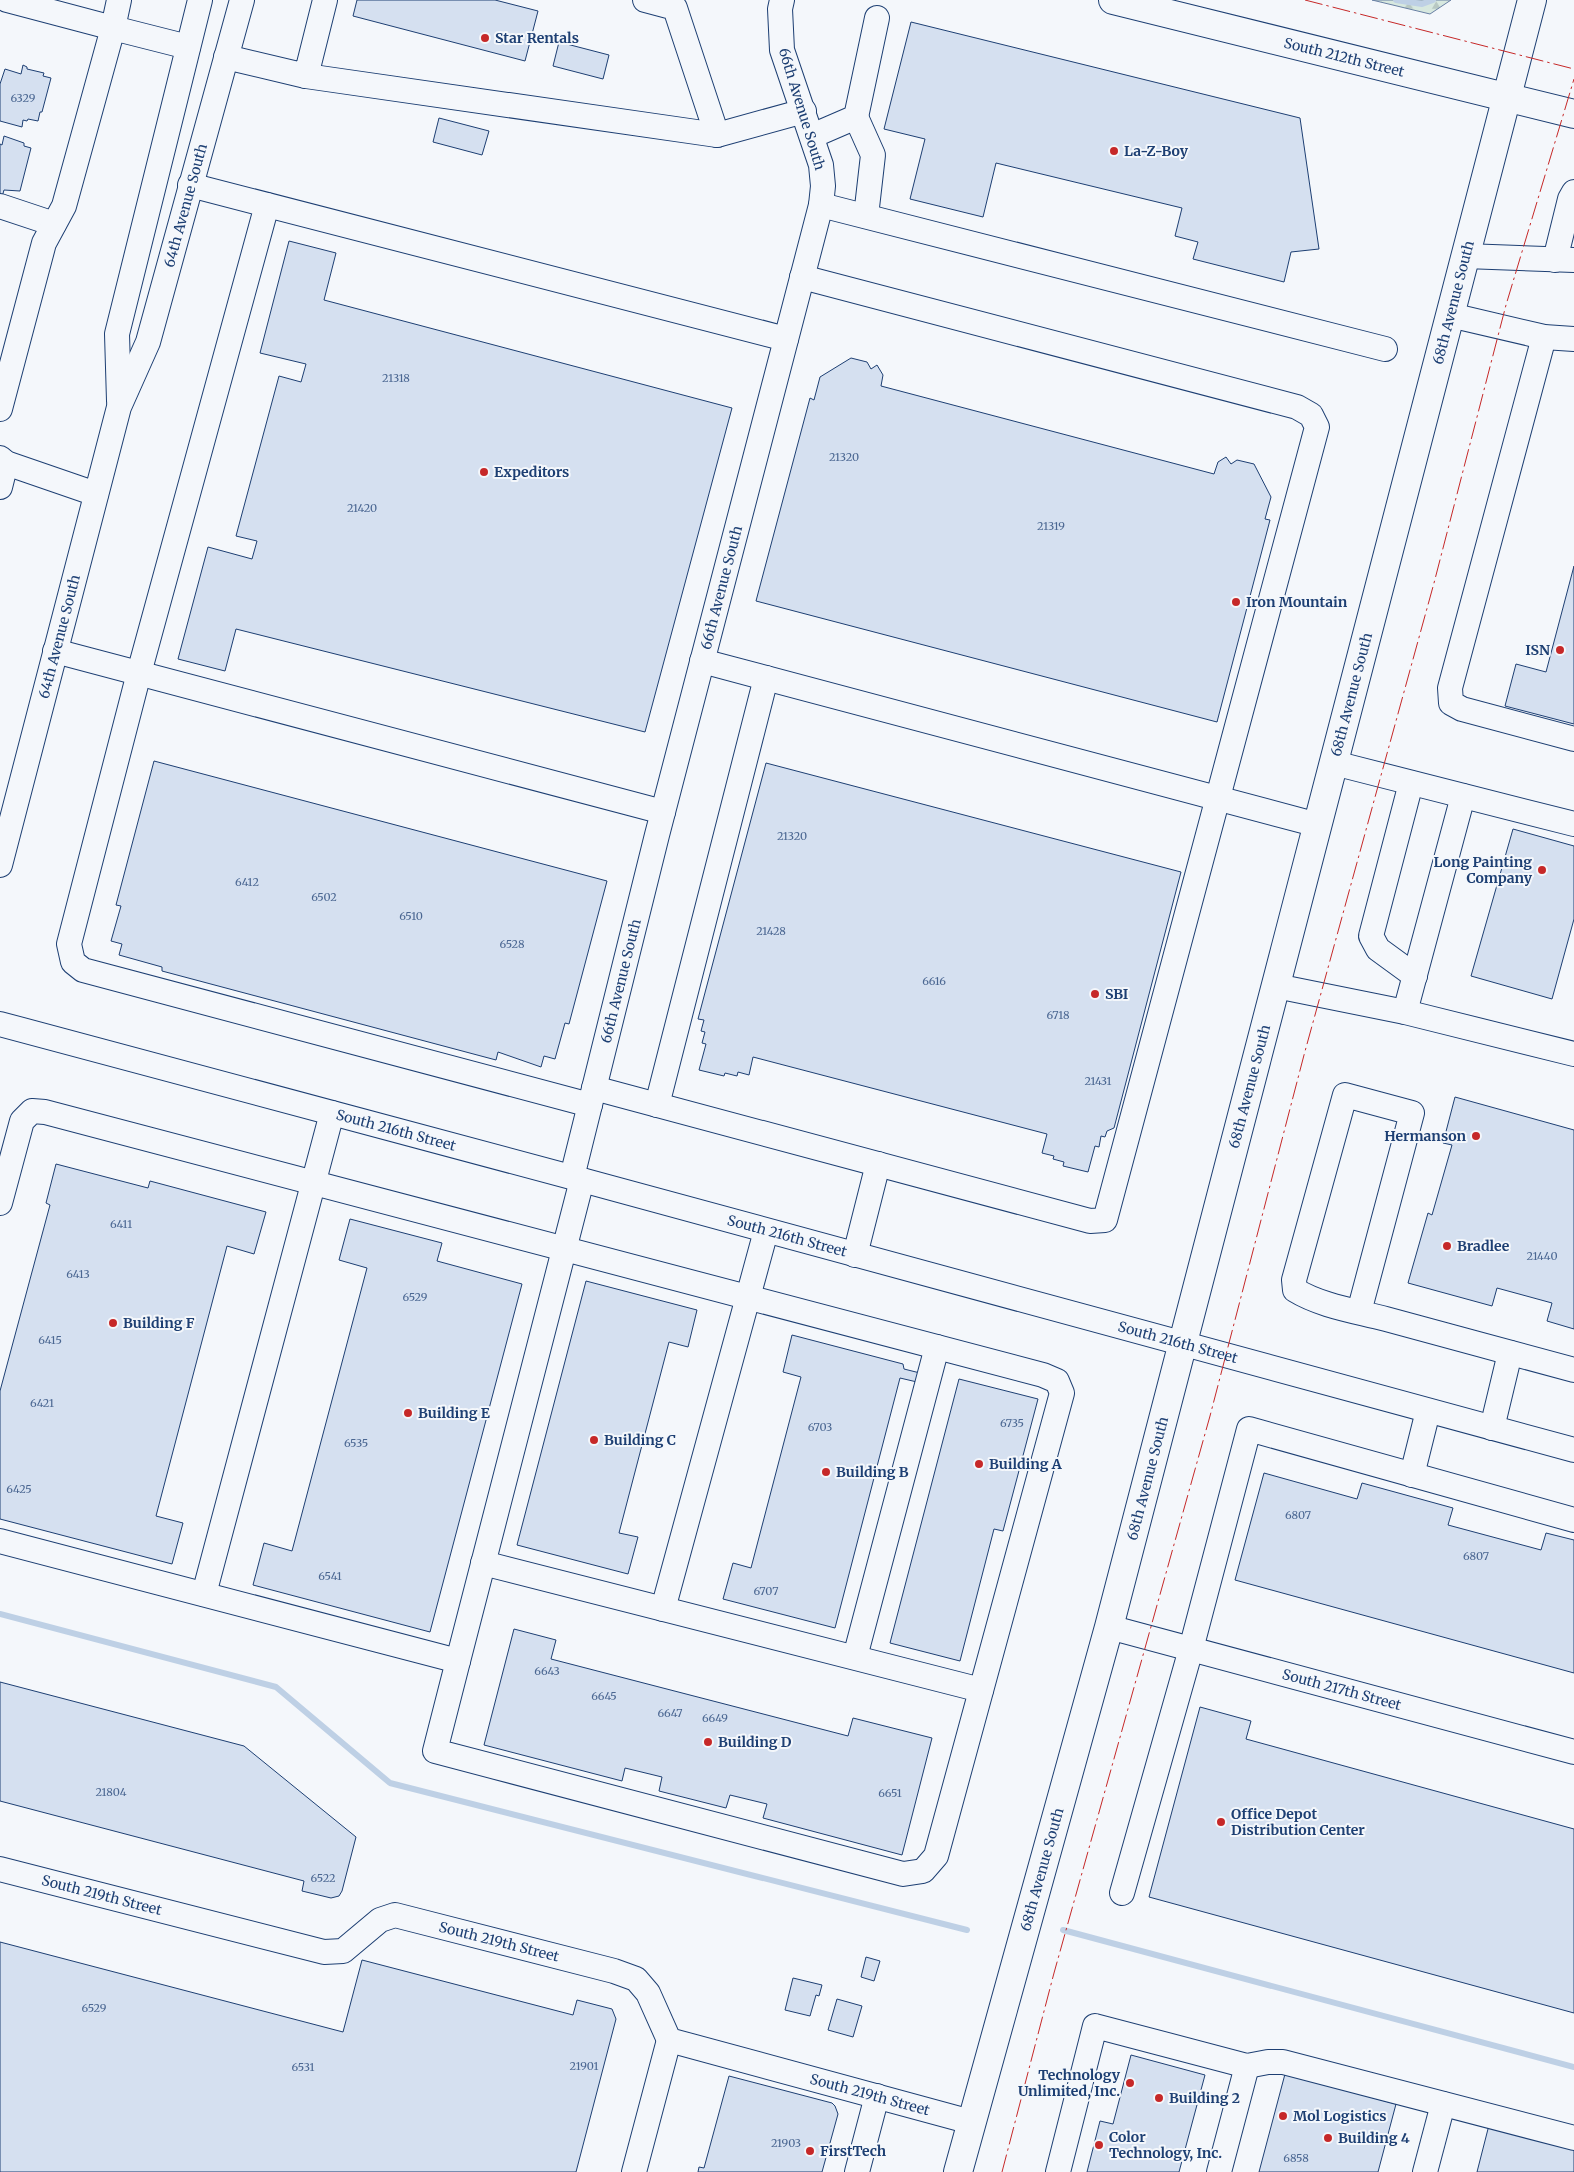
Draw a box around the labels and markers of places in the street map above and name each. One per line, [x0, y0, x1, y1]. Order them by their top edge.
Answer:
place label: Star Rentals [495, 29, 579, 47]
marker: Star Rentals [479, 32, 491, 44]
place label: La-Z-Boy [1124, 142, 1189, 160]
marker: La-Z-Boy [1108, 145, 1120, 157]
place label: Expeditors [494, 463, 569, 481]
marker: Expeditors [478, 466, 490, 478]
place label: Iron Mountain [1246, 593, 1348, 611]
marker: Iron Mountain [1230, 596, 1242, 608]
place label: ISN [1525, 641, 1550, 659]
marker: ISN [1554, 644, 1566, 656]
place label: Long Painting Company [1433, 853, 1533, 887]
marker: Long Painting Company [1536, 864, 1548, 876]
place label: SBI [1105, 985, 1129, 1003]
marker: SBI [1089, 988, 1101, 1000]
place label: Hermanson [1384, 1127, 1466, 1145]
marker: Hermanson [1470, 1130, 1482, 1142]
place label: Bradlee [1457, 1237, 1510, 1255]
marker: Bradlee [1441, 1240, 1453, 1252]
place label: Building F [123, 1314, 195, 1332]
marker: Building F [107, 1317, 119, 1329]
place label: Building E [418, 1404, 490, 1422]
marker: Building E [402, 1407, 414, 1419]
place label: Building C [604, 1431, 676, 1449]
marker: Building C [588, 1434, 600, 1446]
place label: Building A [989, 1455, 1063, 1473]
marker: Building A [973, 1458, 985, 1470]
place label: Building B [836, 1463, 909, 1481]
marker: Building B [820, 1466, 832, 1478]
place label: Building D [718, 1733, 792, 1751]
marker: Building D [702, 1736, 714, 1748]
place label: Office Depot Distribution Center [1231, 1805, 1365, 1839]
marker: Office Depot Distribution Center [1215, 1816, 1227, 1828]
place label: Technology Unlimited, Inc. [1018, 2066, 1121, 2100]
marker: Technology Unlimited, Inc. [1124, 2077, 1136, 2089]
place label: Building 2 [1169, 2089, 1240, 2107]
marker: Building 2 [1153, 2092, 1165, 2104]
place label: Mol Logistics [1293, 2107, 1386, 2125]
marker: Mol Logistics [1277, 2110, 1289, 2122]
place label: Color Technology, Inc. [1109, 2128, 1222, 2162]
place label: Building 4 [1338, 2129, 1410, 2147]
marker: Building 4 [1322, 2132, 1334, 2144]
marker: Color Technology, Inc. [1093, 2139, 1105, 2151]
place label: FirstTech [820, 2142, 887, 2160]
marker: FirstTech [804, 2145, 816, 2157]

